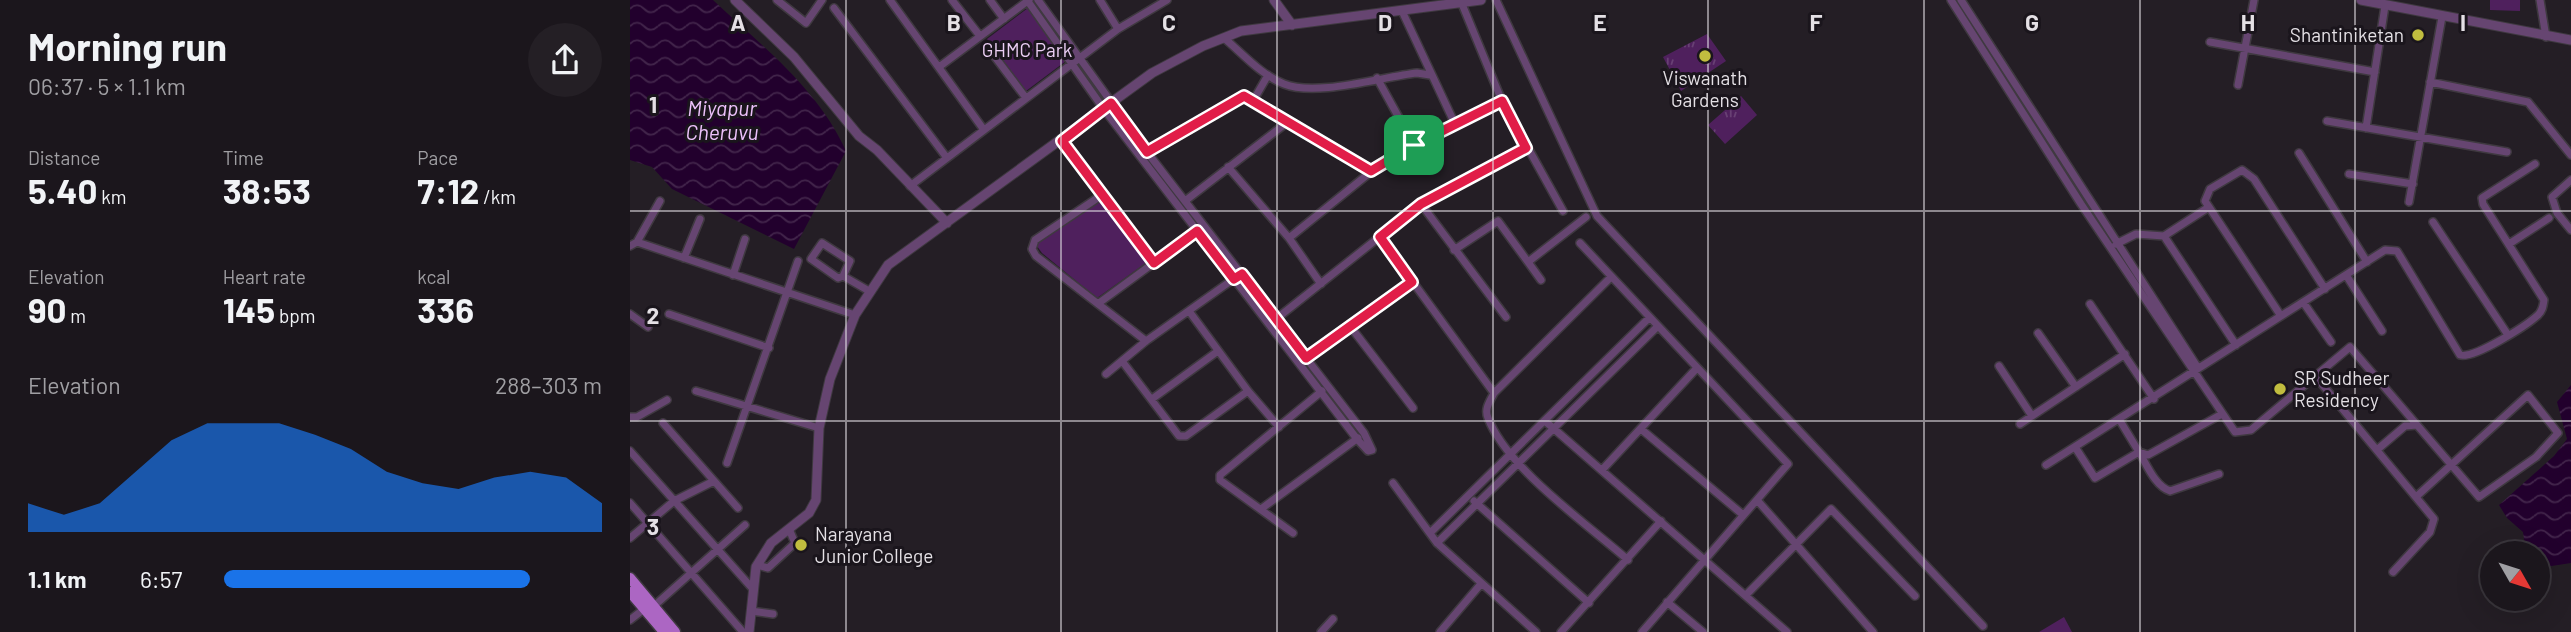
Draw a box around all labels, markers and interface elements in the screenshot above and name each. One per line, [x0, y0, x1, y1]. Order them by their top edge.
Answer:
text: A [730, 8, 746, 36]
text: B [947, 8, 961, 36]
text: C [1162, 8, 1176, 36]
text: D [1378, 8, 1392, 36]
text: E [1593, 8, 1607, 36]
text: F [1810, 8, 1823, 36]
text: G [2025, 8, 2039, 36]
text: H [2241, 8, 2255, 36]
text: I [2460, 8, 2466, 36]
text: Morning run [28, 23, 227, 69]
button: share [528, 23, 602, 97]
place label: Shantiniketan [2290, 23, 2404, 46]
marker: Shantiniketan [2410, 27, 2426, 43]
park label: GHMC Park [982, 38, 1072, 61]
marker: Viswanath Gardens [1697, 48, 1713, 64]
place label: Viswanath Gardens [1663, 66, 1747, 111]
text: 06:37 · 5 × 1.1 km [28, 72, 186, 100]
text: 1 [649, 90, 657, 118]
water label: Miyapur Cheruvu [686, 95, 759, 144]
pin [1384, 115, 1444, 175]
icon: arrive [1395, 126, 1433, 164]
text: Distance [28, 146, 100, 169]
text: Time [223, 146, 264, 169]
text: Pace [417, 146, 458, 169]
text: 5.40 [28, 169, 97, 211]
text: 38:53 [223, 169, 311, 211]
text: 7:12 [417, 169, 479, 211]
text: km [97, 185, 127, 208]
text: /km [479, 185, 516, 208]
text: Elevation [28, 265, 105, 288]
text: Heart rate [223, 265, 306, 288]
text: kcal [417, 265, 450, 288]
text: 90 [28, 288, 67, 330]
text: 145 [223, 288, 275, 330]
text: 336 [417, 288, 474, 330]
text: 2 [647, 301, 659, 329]
text: m [67, 304, 86, 327]
text: bpm [275, 304, 315, 327]
place label: SR Sudheer Residency [2294, 366, 2390, 411]
text: Elevation [28, 371, 121, 399]
text: 288–303 m [495, 371, 602, 399]
marker: SR Sudheer Residency [2272, 381, 2288, 397]
text: 3 [647, 512, 659, 540]
place label: Narayana Junior College [815, 522, 933, 567]
marker: Narayana Junior College [793, 537, 809, 553]
north arrow [2480, 541, 2550, 611]
map controls [2480, 541, 2550, 611]
text: 1.1 km [28, 565, 87, 593]
text: 6:57 [140, 565, 182, 593]

